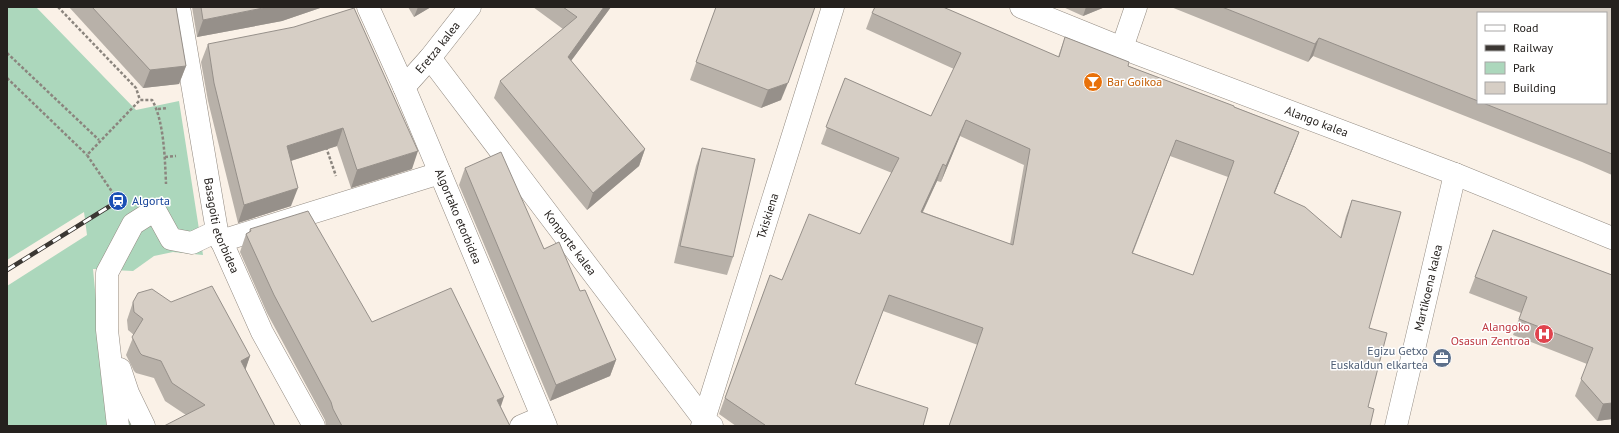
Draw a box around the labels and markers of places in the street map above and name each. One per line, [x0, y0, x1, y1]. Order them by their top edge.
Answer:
bar icon: Bar Goikoa [1082, 71, 1104, 93]
place label: Bar Goikoa [1107, 74, 1162, 89]
station icon: Algorta [107, 190, 129, 212]
place label: Algorta [132, 193, 170, 208]
place label: Alangoko Osasun Zentroa [1451, 319, 1530, 348]
hospital icon: Alangoko Osasun Zentroa [1533, 323, 1555, 345]
place label: Egizu Getxo Euskaldun elkartea [1330, 343, 1428, 372]
office icon: Egizu Getxo Euskaldun elkartea [1431, 347, 1453, 369]

